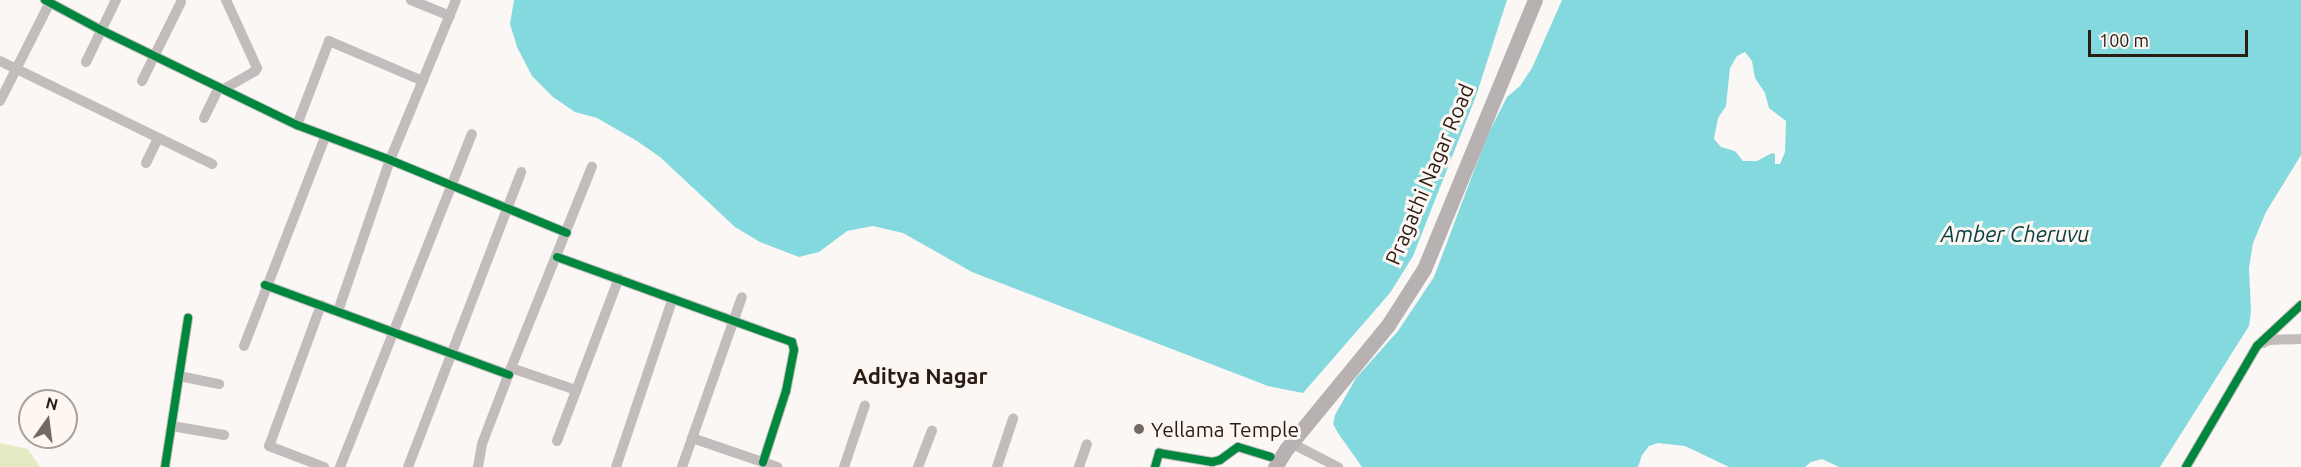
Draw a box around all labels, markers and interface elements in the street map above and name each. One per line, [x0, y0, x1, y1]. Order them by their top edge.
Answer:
scale bar [2091, 18, 2252, 56]
text: 100 m [2099, 30, 2149, 50]
street label: Pragathi Nagar Road [1379, 80, 1479, 268]
water label: Amber Cheruvu [1941, 221, 2089, 247]
district label: Aditya Nagar [852, 363, 988, 389]
north arrow [18, 389, 78, 449]
text: N [44, 393, 60, 414]
place label: Yellama Temple [1151, 416, 1299, 442]
marker: Yellama Temple [1132, 422, 1146, 436]

